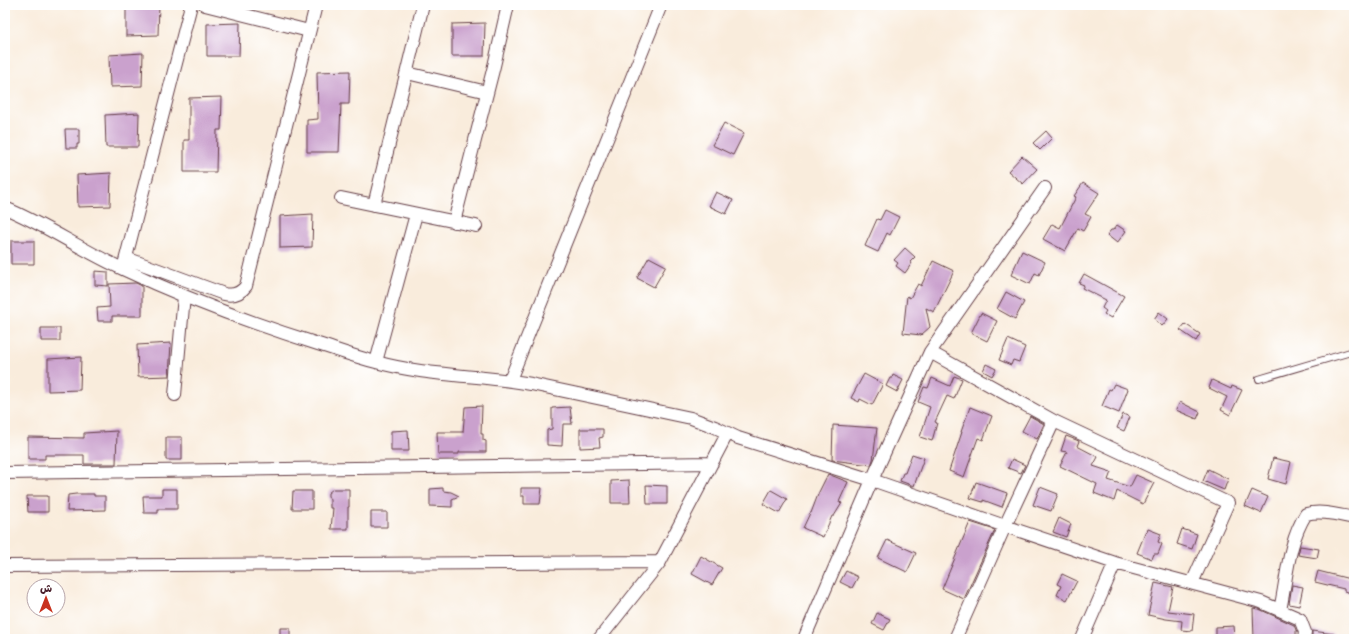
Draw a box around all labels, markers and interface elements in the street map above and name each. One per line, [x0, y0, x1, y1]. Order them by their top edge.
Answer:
north arrow [26, 578, 66, 618]
text: ش [40, 581, 52, 595]

